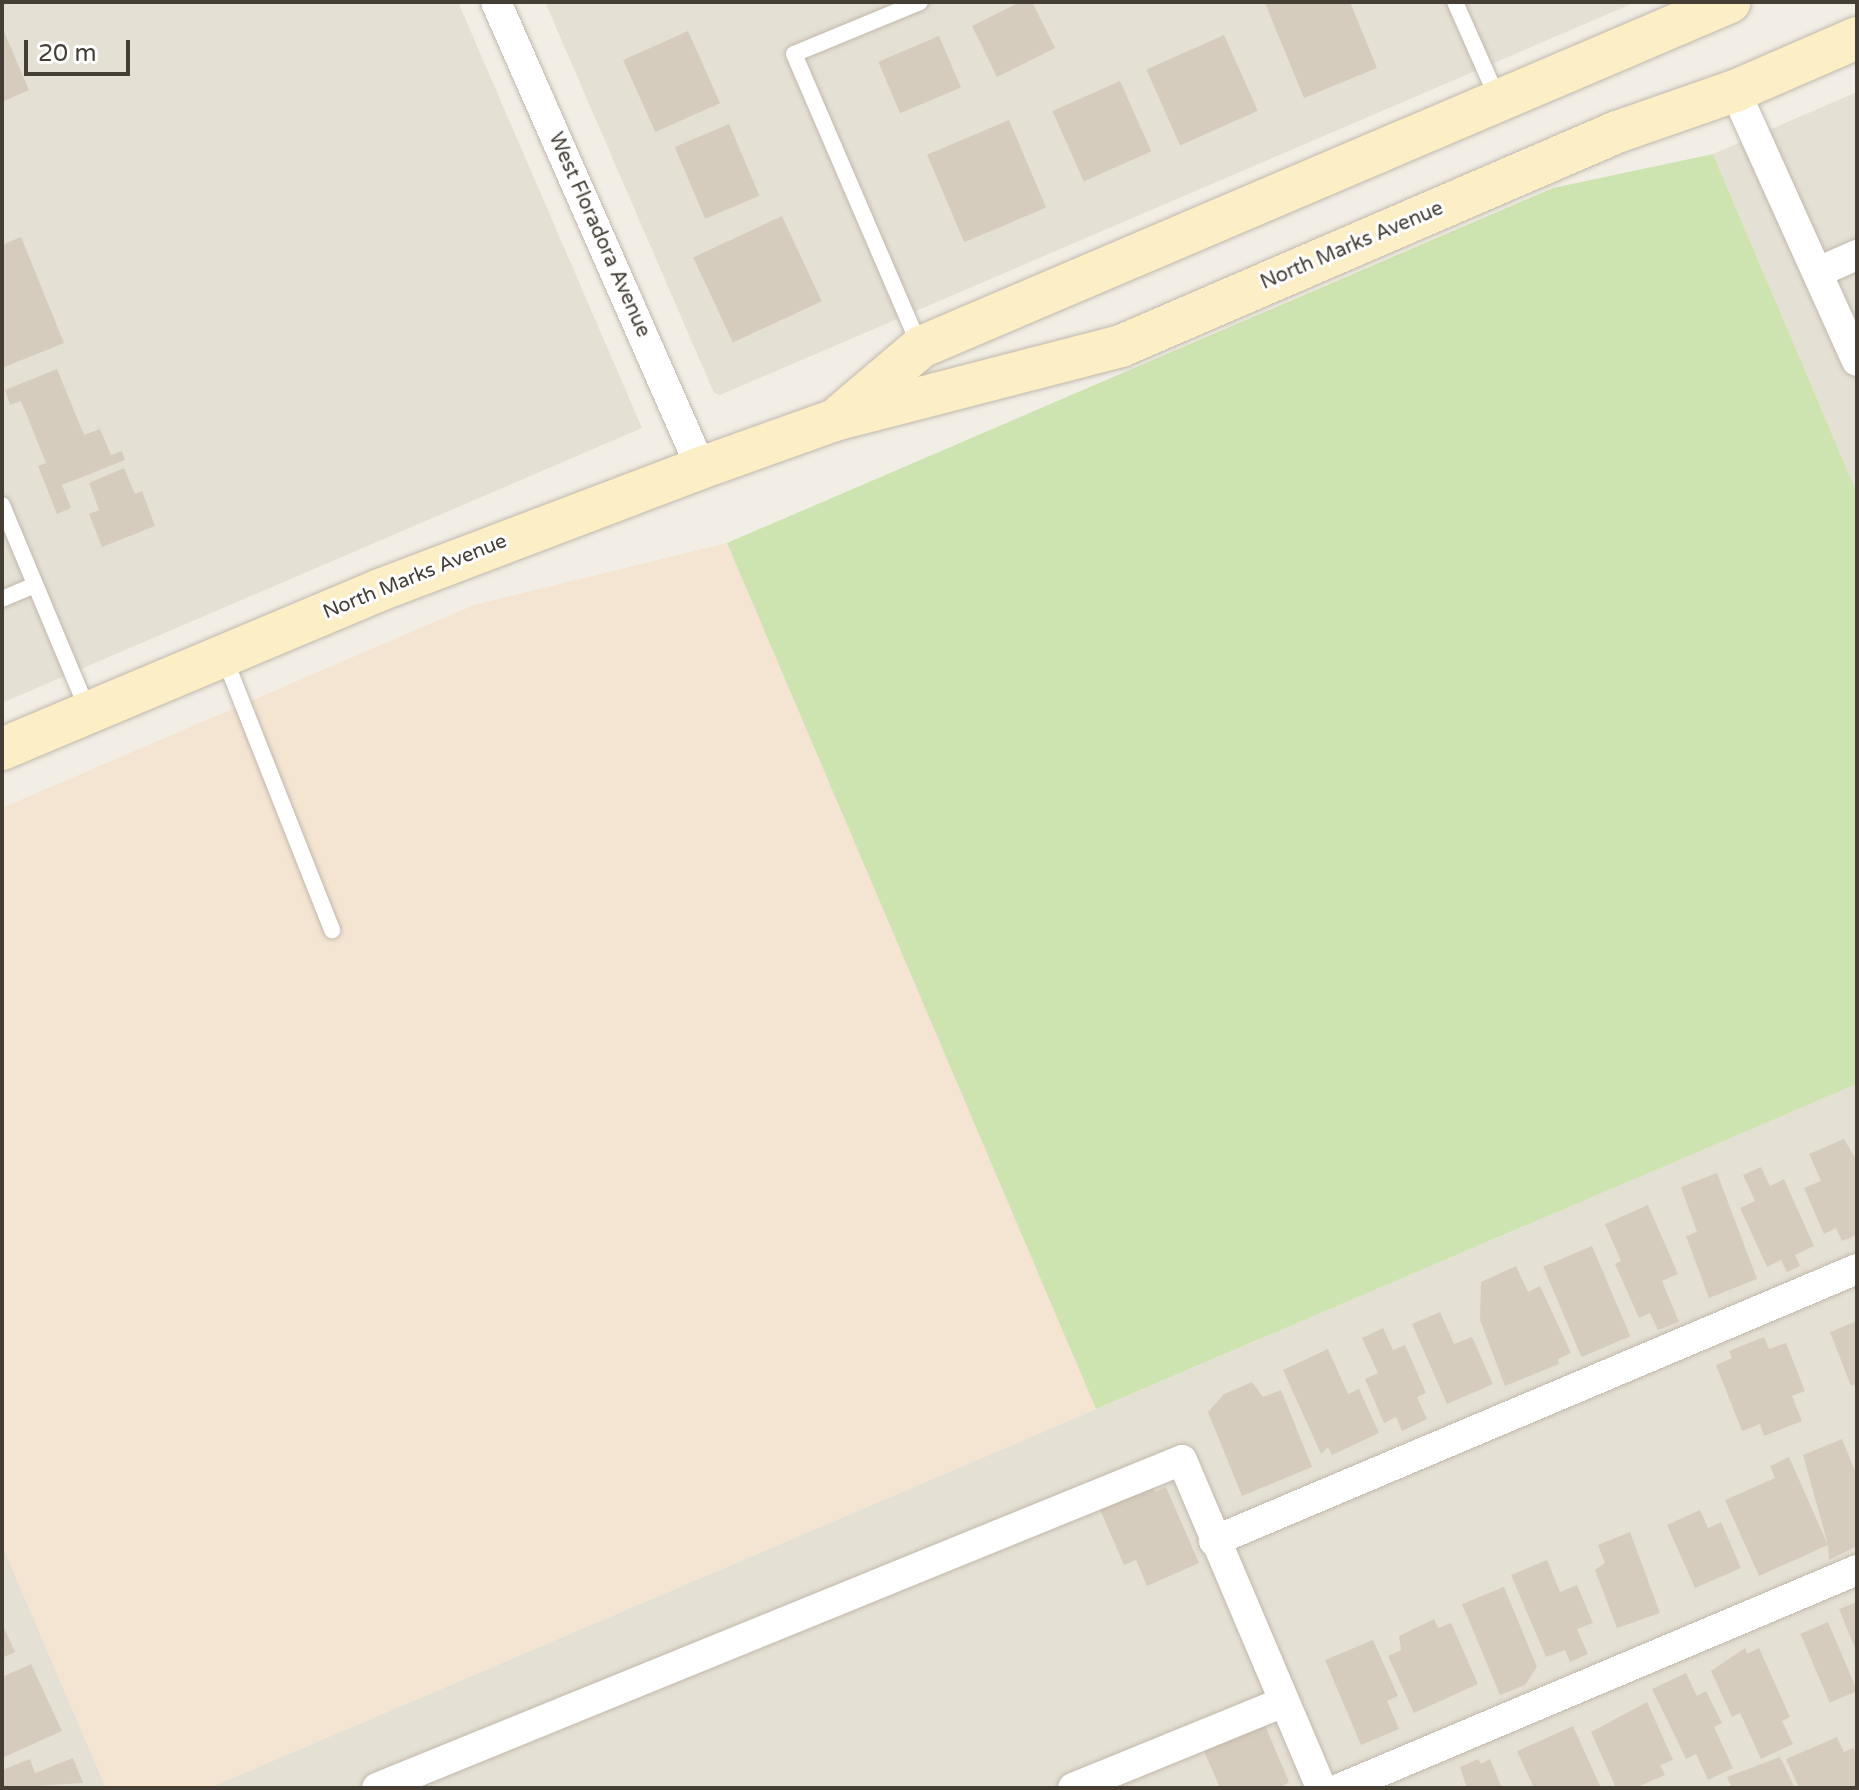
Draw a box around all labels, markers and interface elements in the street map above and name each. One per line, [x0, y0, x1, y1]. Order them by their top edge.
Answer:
scale bar [28, 24, 134, 74]
text: 20 m [38, 39, 96, 68]
street label: West Floradora Avenue [543, 129, 655, 341]
street label: North Marks Avenue [1257, 197, 1447, 295]
street label: North Marks Avenue [320, 529, 510, 625]

